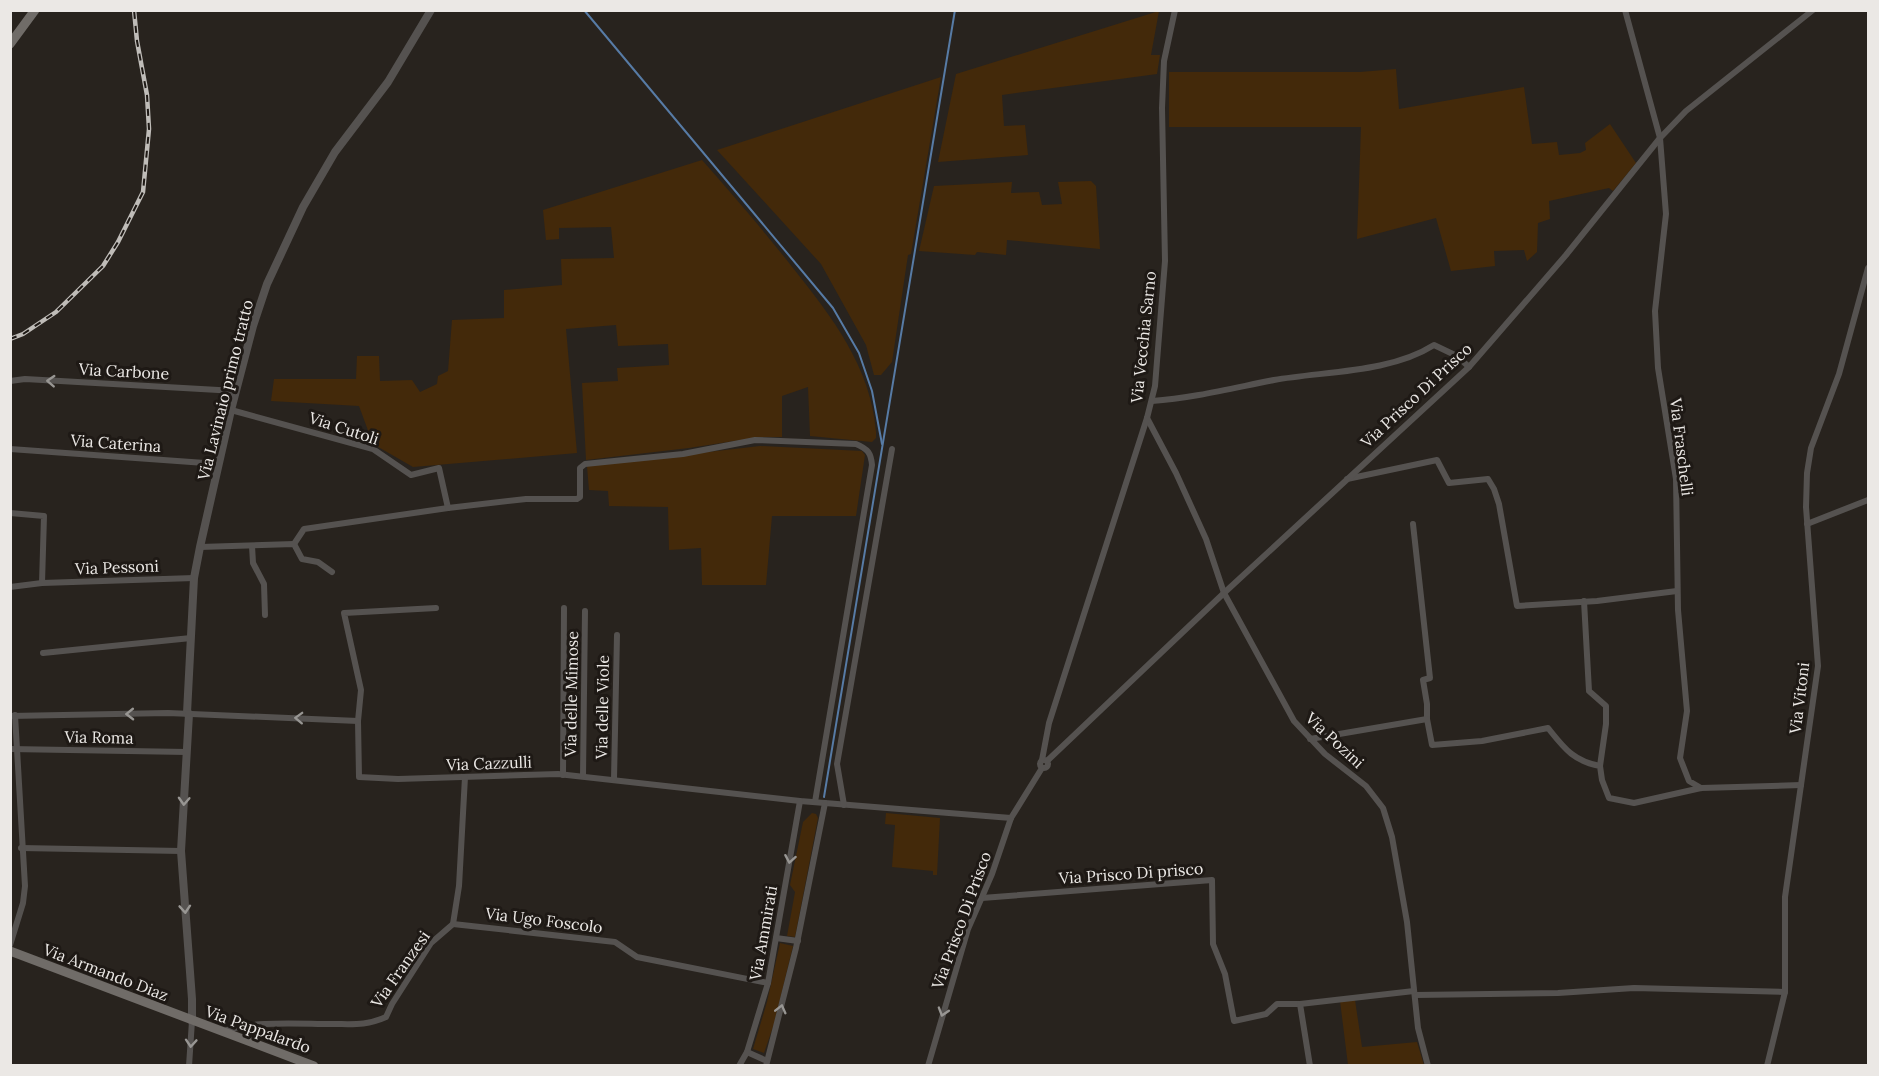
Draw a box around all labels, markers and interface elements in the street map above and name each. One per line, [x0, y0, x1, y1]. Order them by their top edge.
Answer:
street label: Via Vecchia Sarno [1126, 270, 1160, 405]
street label: Via Lavinaio primo tratto [193, 298, 257, 483]
street label: Via Prisco Di Prisco [1356, 338, 1476, 452]
street label: Via Carbone [77, 359, 170, 383]
one-way arrow [47, 374, 56, 387]
street label: Via Fraschelli [1666, 396, 1698, 497]
street label: Via Cutoli [306, 407, 381, 449]
street label: Via Caterina [69, 430, 162, 456]
street label: Via Pessoni [74, 556, 159, 578]
street label: Via delle Mimose [560, 631, 582, 758]
street label: Via delle Viole [591, 654, 613, 760]
street label: Via Vitoni [1785, 661, 1813, 736]
one-way arrow [126, 707, 135, 720]
street label: Via Pozini [1301, 707, 1368, 772]
one-way arrow [295, 712, 304, 725]
street label: Via Roma [63, 726, 134, 748]
street label: Via Cazzulli [445, 752, 532, 775]
one-way arrow [177, 797, 190, 806]
street label: Via Prisco Di Prisco [927, 849, 995, 992]
one-way arrow [784, 853, 797, 863]
street label: Via Prisco Di prisco [1057, 858, 1204, 888]
street label: Via Ammirati [745, 884, 781, 983]
street label: Via Ugo Foscolo [483, 903, 604, 937]
one-way arrow [179, 905, 192, 914]
street label: Via Franzesi [366, 927, 434, 1012]
street label: Via Armando Diaz [40, 939, 171, 1005]
street label: Via Pappalardo [202, 1000, 313, 1057]
one-way arrow [773, 1004, 786, 1014]
one-way arrow [938, 1006, 950, 1017]
one-way arrow [184, 1039, 197, 1048]

